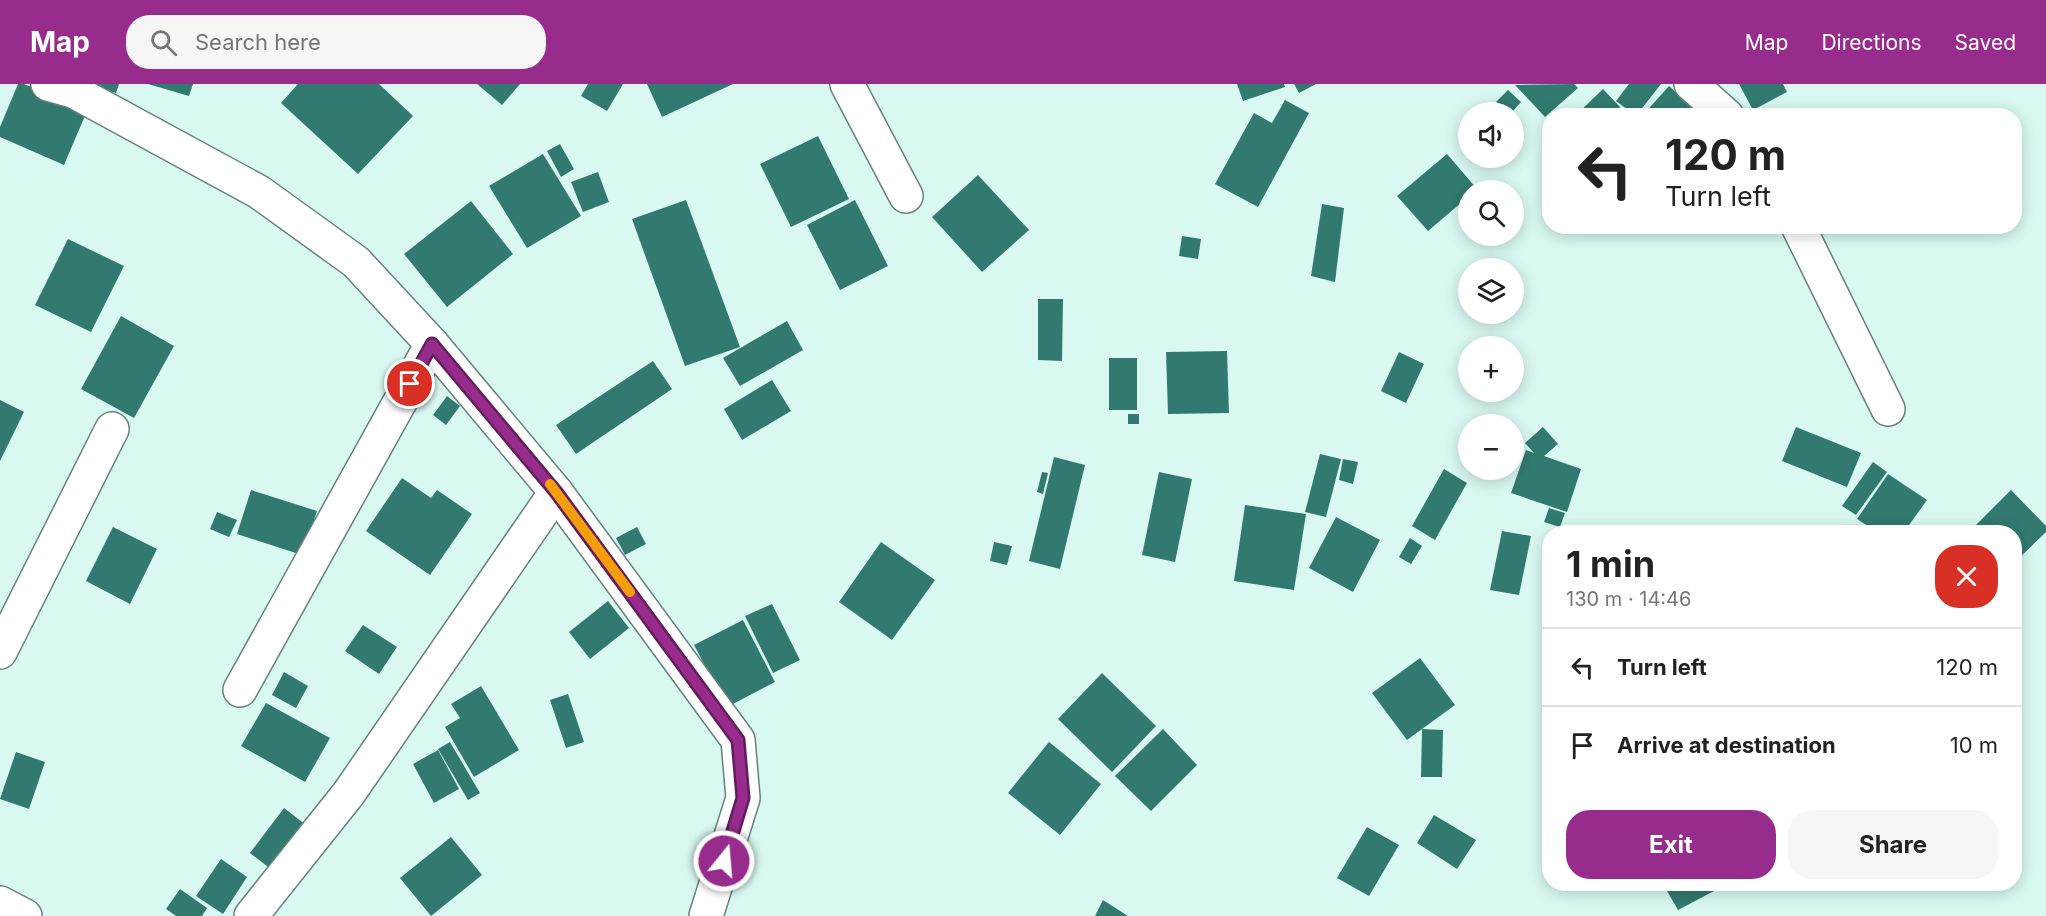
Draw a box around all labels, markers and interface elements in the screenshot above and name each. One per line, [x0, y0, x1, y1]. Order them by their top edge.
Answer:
search box [126, 15, 546, 69]
text: Map [30, 25, 90, 59]
icon: search [147, 26, 180, 59]
text: Search here [195, 29, 321, 55]
text: Map [1745, 30, 1788, 55]
text: Directions [1821, 30, 1922, 55]
text: Saved [1955, 30, 2016, 55]
map controls [1458, 102, 1524, 480]
button: sound [1458, 102, 1524, 168]
text: 120 m [1665, 129, 1786, 180]
icon: left [1566, 132, 1644, 210]
button: search [1458, 180, 1524, 246]
text: Turn left [1665, 180, 1771, 213]
button: layers [1458, 258, 1524, 324]
button: + [1458, 336, 1524, 402]
pin [384, 358, 435, 409]
icon: arrive [393, 367, 426, 400]
button: − [1458, 414, 1524, 480]
text: 1 min [1566, 542, 1655, 586]
button: close [1935, 545, 1998, 608]
text: 130 m · 14:46 [1566, 587, 1691, 611]
icon: left [1566, 651, 1599, 684]
text: Turn left [1617, 654, 1707, 680]
text: 120 m [1936, 654, 1998, 680]
icon: arrive [1566, 729, 1599, 762]
text: Arrive at destination [1617, 732, 1836, 758]
text: 10 m [1950, 732, 1998, 758]
button: Exit [1566, 810, 1776, 879]
button: Share [1788, 810, 1998, 879]
position arrow [692, 829, 756, 893]

